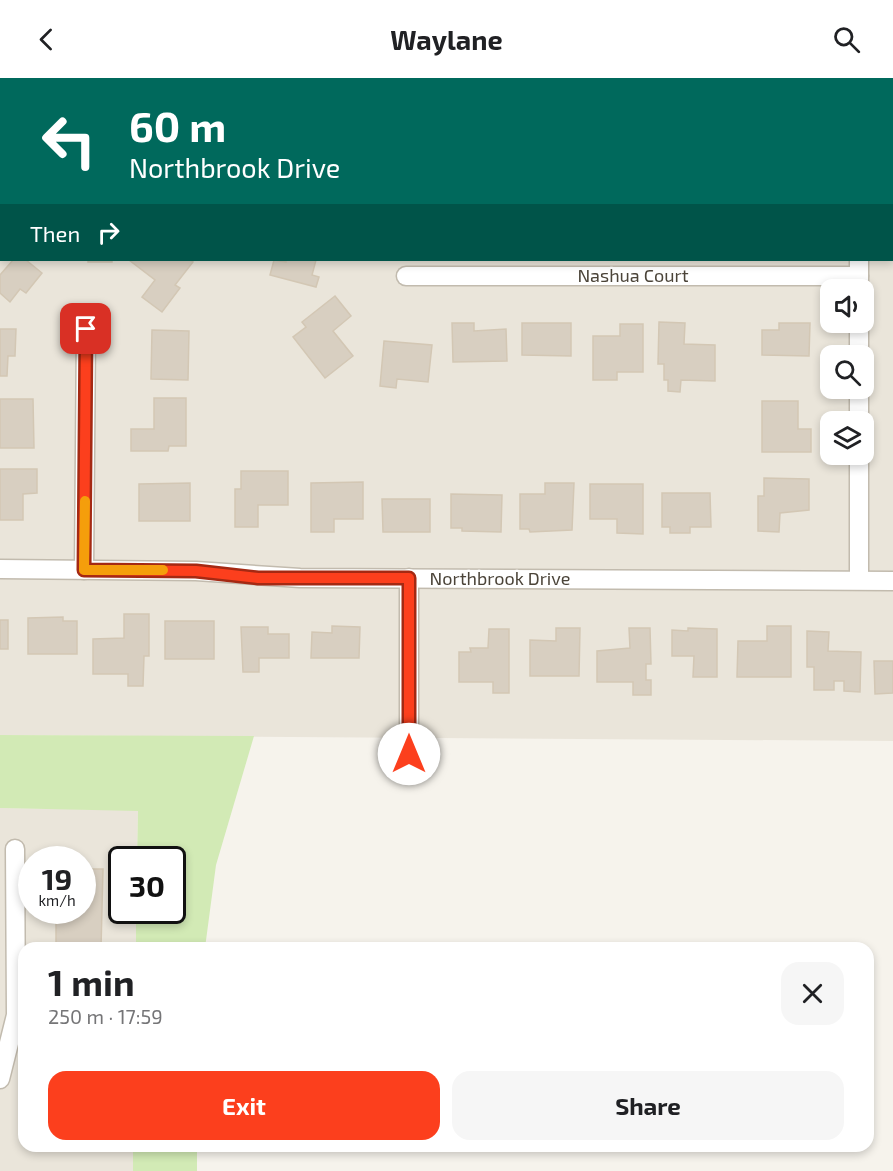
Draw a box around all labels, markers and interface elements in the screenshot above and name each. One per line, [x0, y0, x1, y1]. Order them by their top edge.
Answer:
icon: back [30, 23, 63, 56]
text: Waylane [390, 23, 503, 55]
icon: search [830, 23, 863, 56]
text: 60 m [129, 100, 226, 150]
icon: left [30, 102, 108, 180]
text: Northbrook Drive [129, 151, 340, 183]
icon: right [92, 216, 125, 249]
text: Then [30, 220, 80, 246]
street label: Nashua Court [577, 264, 689, 286]
map controls [820, 279, 874, 465]
button: sound [820, 279, 874, 333]
pin [60, 303, 111, 354]
icon: arrive [69, 312, 102, 345]
button: search [820, 345, 874, 399]
button: layers [820, 411, 874, 465]
street label: Northbrook Drive [430, 567, 570, 589]
position arrow [377, 722, 441, 786]
speed limit sign: 30 [108, 846, 186, 924]
text: 19 [42, 860, 72, 896]
text: km/h [38, 891, 76, 909]
text: 1 min [48, 960, 135, 1003]
button: close [781, 962, 844, 1025]
text: 250 m · 17:59 [48, 1004, 163, 1028]
button: Exit [48, 1071, 440, 1140]
button: Share [452, 1071, 844, 1140]

